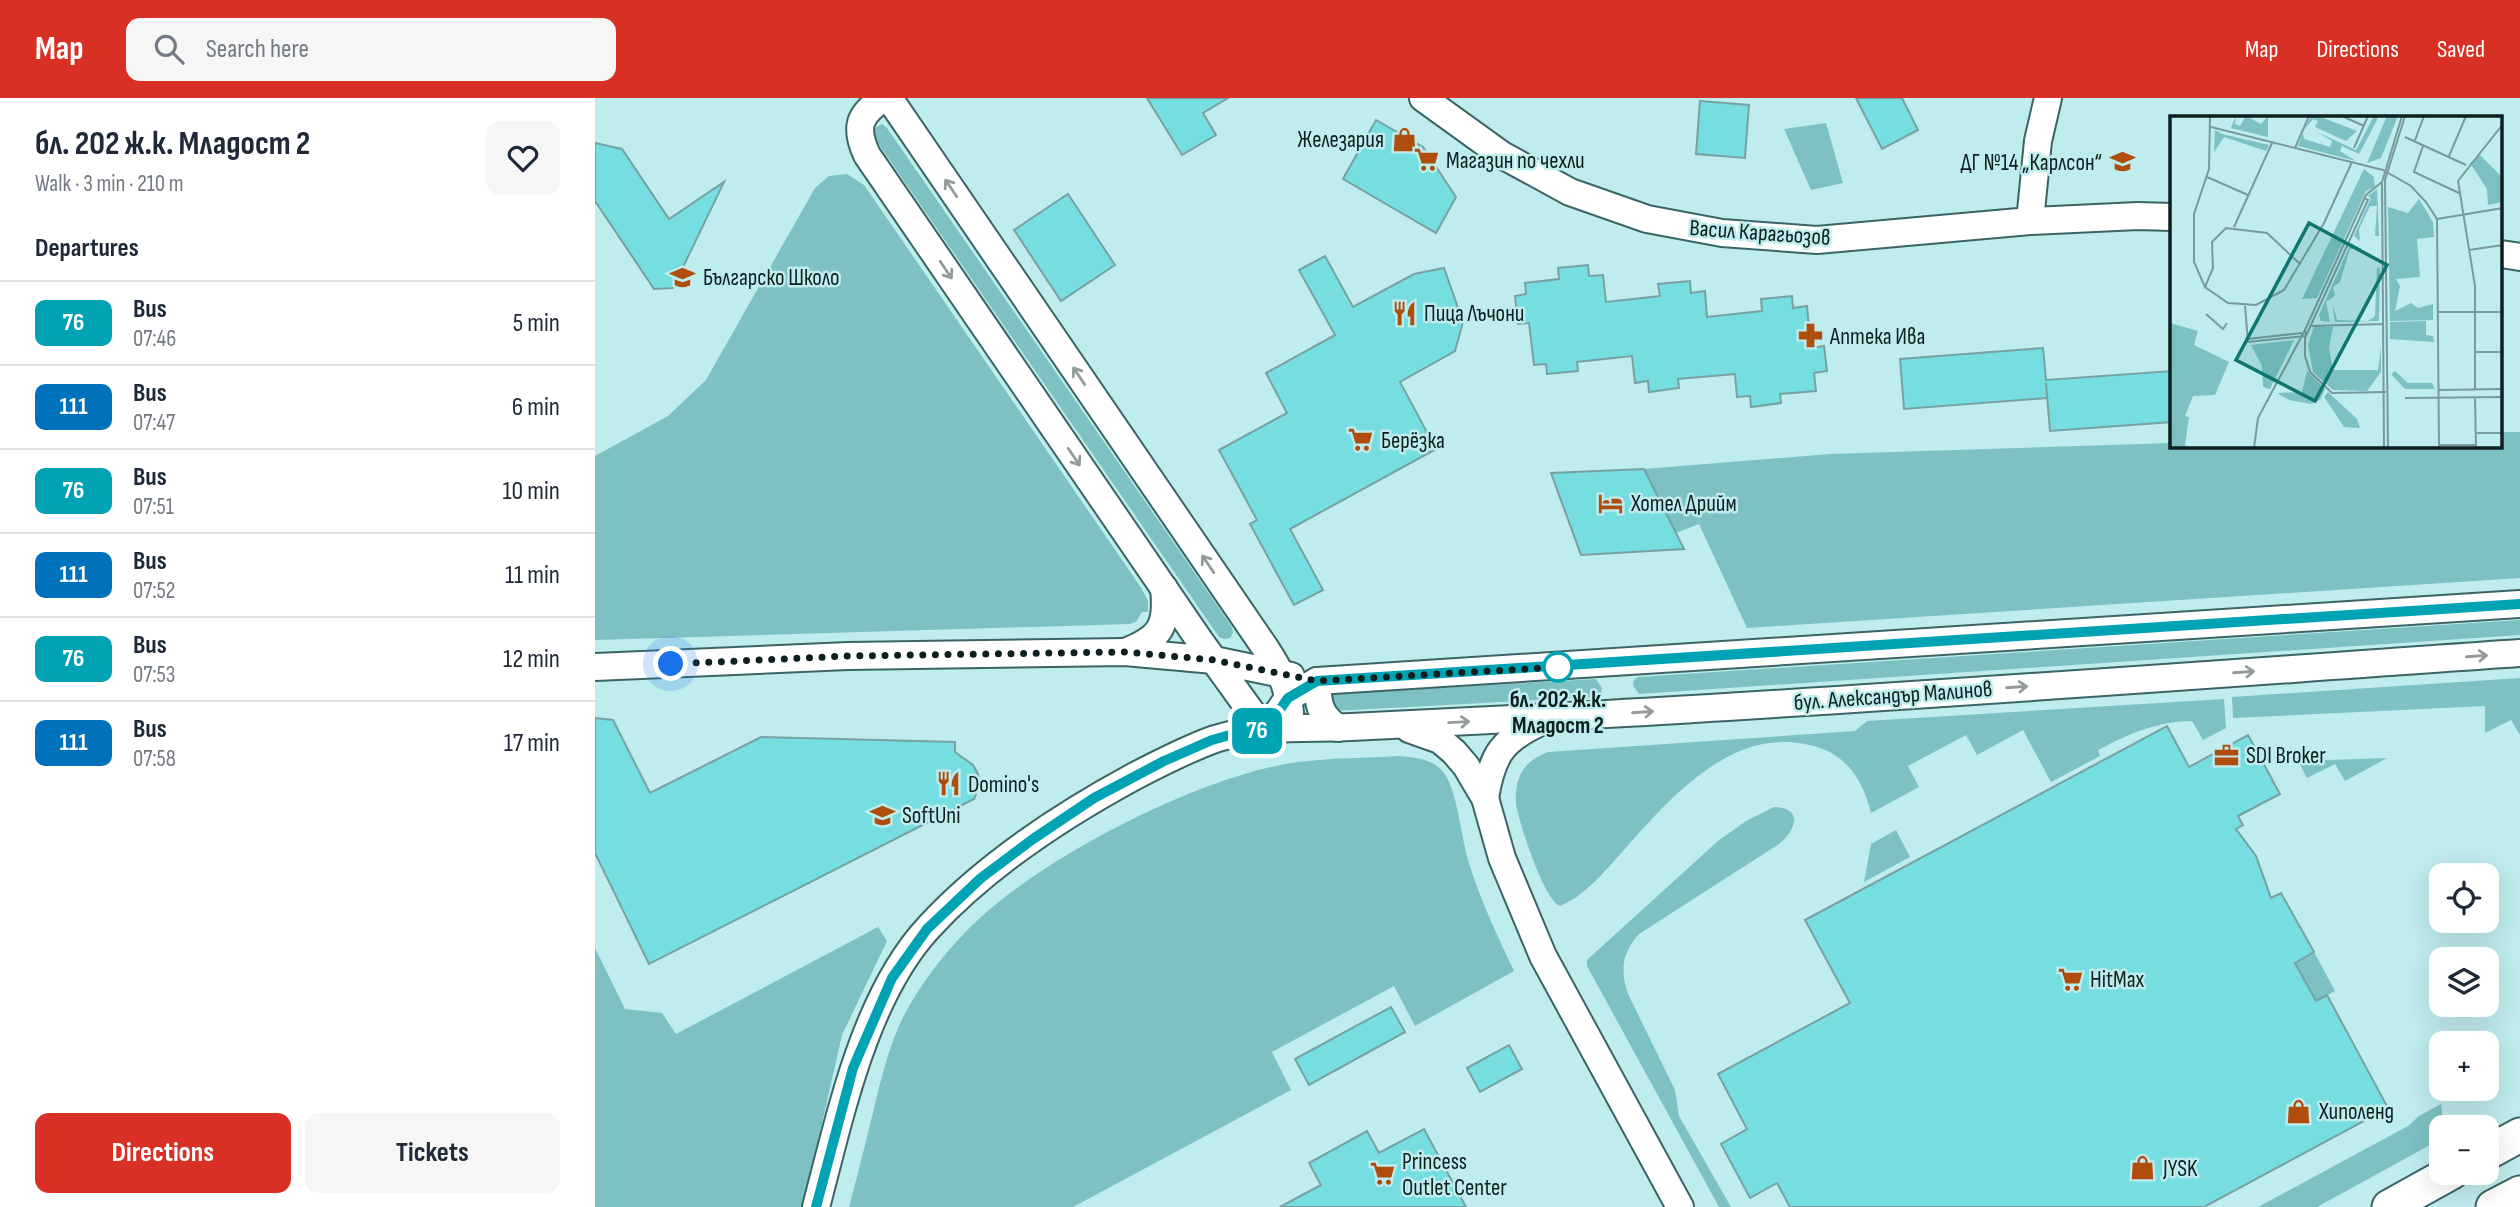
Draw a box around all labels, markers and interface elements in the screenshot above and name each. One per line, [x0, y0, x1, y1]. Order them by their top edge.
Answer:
search box [126, 18, 616, 81]
text: Map [35, 29, 84, 69]
icon: search [150, 30, 188, 68]
text: Search here [206, 34, 309, 65]
text: Map [2245, 35, 2278, 64]
text: Directions [2316, 35, 2399, 64]
text: Saved [2437, 35, 2485, 64]
inset map [2170, 116, 2503, 448]
button: heart [486, 121, 560, 195]
text: бл. 202 ж.к. Младост 2 [35, 124, 310, 164]
shop icon: Железария [1390, 125, 1418, 153]
place label: Железария [1297, 126, 1384, 154]
supermarket icon: Магазин по чехли [1412, 146, 1440, 174]
place label: Магазин по чехли [1446, 147, 1585, 175]
school or university icon: ДГ №14 „Карлсон“ [2108, 148, 2136, 176]
place label: ДГ №14 „Карлсон“ [1960, 149, 2102, 177]
text: Walk · 3 min · 210 m [35, 170, 184, 198]
one-way arrow [944, 179, 958, 198]
street label: Васил Карагьозов [1688, 214, 1831, 252]
text: Departures [35, 233, 139, 264]
one-way arrow [939, 260, 953, 279]
school or university icon: Българско Школо [669, 263, 697, 291]
place label: Българско Школо [703, 264, 840, 292]
text: Bus [133, 294, 167, 325]
restaurant icon: Пица Лъчони [1390, 299, 1418, 327]
place label: Пица Лъчони [1424, 300, 1524, 328]
text: 76 [63, 308, 84, 337]
text: 5 min [513, 308, 560, 339]
pharmacy icon: Аптека Ива [1796, 322, 1824, 350]
place label: Аптека Ива [1829, 323, 1925, 351]
text: 07:46 [133, 325, 176, 353]
one-way arrow [1072, 367, 1086, 386]
text: Bus [133, 378, 167, 409]
text: 111 [59, 392, 88, 421]
text: 6 min [512, 392, 560, 423]
text: 07:47 [133, 409, 175, 437]
supermarket icon: Берёзка [1347, 426, 1375, 454]
place label: Берёзка [1381, 427, 1445, 455]
one-way arrow [1067, 447, 1081, 467]
text: Bus [133, 462, 167, 493]
text: 76 [63, 476, 84, 505]
text: 10 min [503, 476, 560, 507]
hotel icon: Хотел Дрийм [1597, 489, 1625, 517]
place label: Хотел Дрийм [1630, 490, 1737, 518]
text: 07:51 [133, 493, 174, 521]
text: Bus [133, 546, 167, 577]
one-way arrow [1201, 555, 1215, 574]
text: 111 [59, 560, 88, 589]
text: 11 min [505, 560, 560, 591]
text: 07:52 [133, 577, 175, 605]
text: Bus [133, 630, 167, 661]
text: 76 [63, 644, 84, 673]
text: 12 min [503, 644, 560, 675]
your location [653, 646, 688, 681]
one-way arrow [2465, 650, 2488, 663]
marker: бл. 202 ж.к. Младост 2 [1543, 652, 1573, 682]
text: 07:53 [133, 661, 175, 689]
one-way arrow [2232, 665, 2255, 678]
street label: бул. Александър Малинов [1793, 675, 1993, 717]
one-way arrow [2005, 680, 2028, 693]
place label: бл. 202 ж.к. Младост 2 [1510, 686, 1606, 740]
one-way arrow [1631, 705, 1654, 718]
line badge: 76 [1225, 708, 1289, 754]
text: Bus [133, 714, 167, 745]
one-way arrow [1447, 715, 1470, 728]
text: 76 [1246, 716, 1268, 745]
text: 111 [59, 728, 88, 757]
text: 17 min [504, 728, 560, 759]
office icon: SDI Broker [2212, 741, 2240, 769]
place label: SDI Broker [2246, 742, 2326, 770]
text: 07:58 [133, 745, 176, 773]
restaurant icon: Domino's [934, 770, 962, 798]
place label: Domino's [968, 771, 1039, 799]
school or university icon: SoftUni [868, 801, 896, 829]
place label: SoftUni [902, 802, 960, 830]
map controls [2429, 863, 2499, 1185]
button: locate [2429, 863, 2499, 933]
button: layers [2429, 947, 2499, 1017]
supermarket icon: HitMax [2056, 965, 2084, 993]
place label: HitMax [2090, 966, 2144, 994]
button: + [2429, 1031, 2499, 1101]
shop icon: Хиполенд [2285, 1097, 2313, 1125]
place label: Хиполенд [2318, 1098, 2394, 1126]
button: Directions [35, 1113, 291, 1193]
button: Tickets [305, 1113, 560, 1193]
button: − [2429, 1115, 2499, 1185]
place label: Princess Outlet Center [1402, 1148, 1507, 1202]
shop icon: JYSK [2129, 1154, 2157, 1182]
place label: JYSK [2162, 1155, 2198, 1183]
supermarket icon: Princess Outlet Center [1368, 1160, 1396, 1188]

